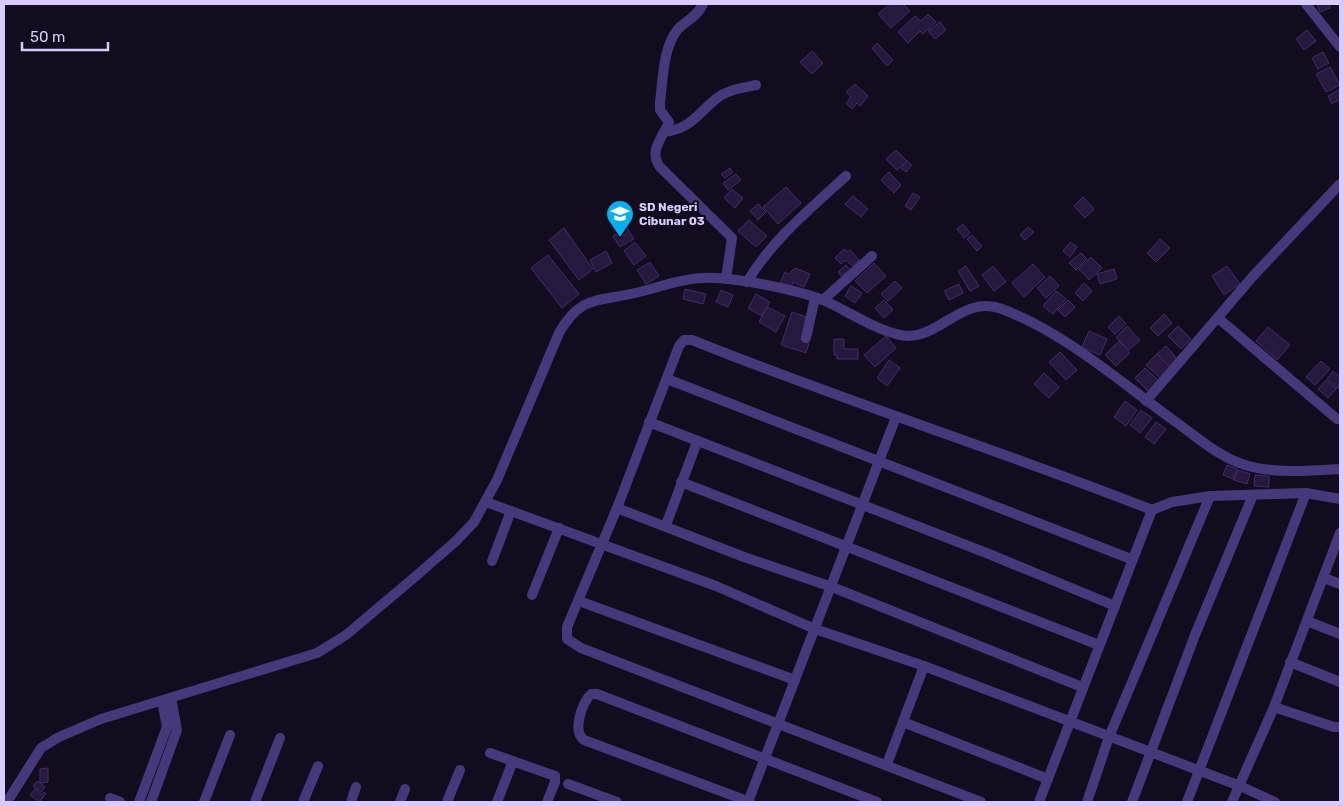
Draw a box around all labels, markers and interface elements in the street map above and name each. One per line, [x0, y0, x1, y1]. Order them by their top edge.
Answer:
scale bar [22, 20, 109, 52]
text: 50 m [30, 28, 65, 46]
school or university icon: SD Negeri Cibunar 03 [605, 199, 635, 238]
place label: SD Negeri Cibunar 03 [639, 200, 705, 228]

